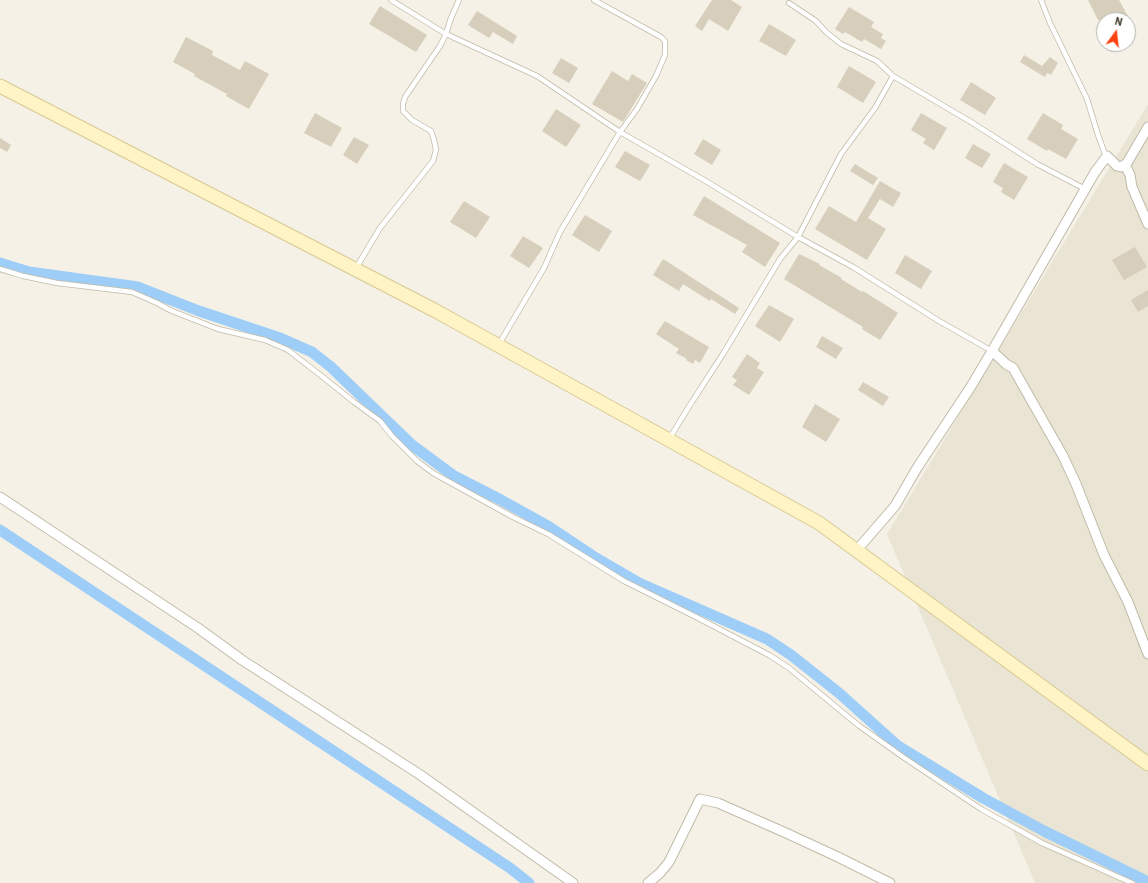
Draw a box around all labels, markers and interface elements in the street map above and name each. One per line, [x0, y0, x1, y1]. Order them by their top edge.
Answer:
north arrow [1096, 12, 1136, 52]
text: N [1114, 14, 1124, 28]

